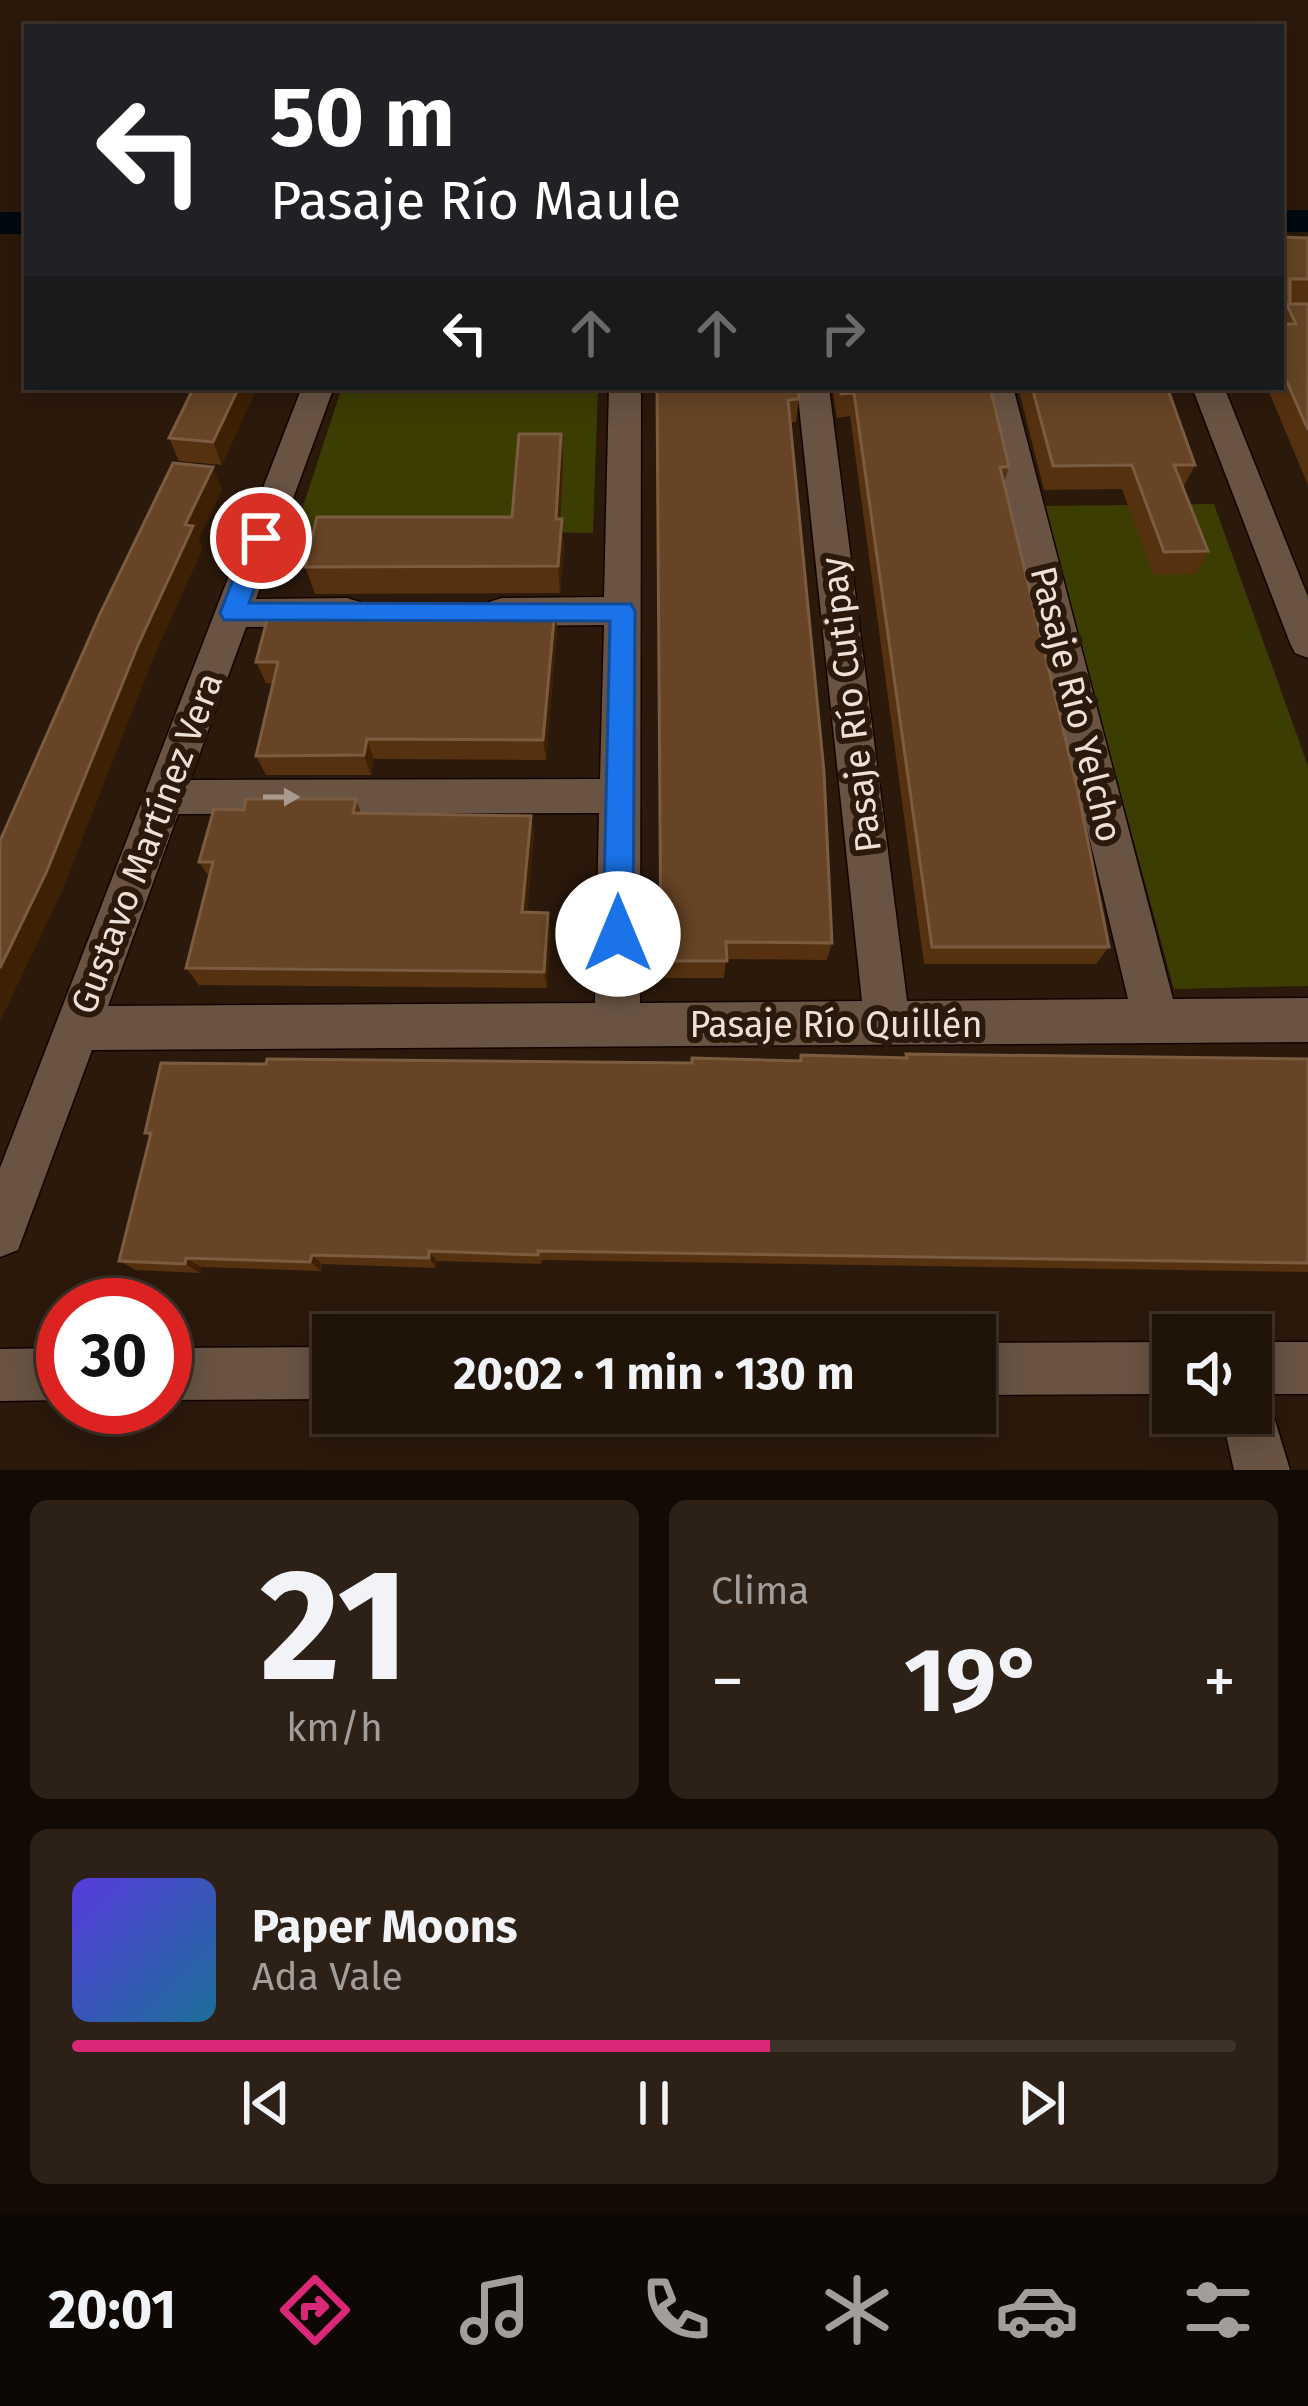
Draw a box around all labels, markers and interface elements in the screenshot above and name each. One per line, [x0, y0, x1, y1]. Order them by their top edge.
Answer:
text: 50 m [270, 67, 455, 168]
icon: left [72, 72, 228, 228]
text: Pasaje Río Maule [270, 169, 681, 233]
icon: left [432, 300, 498, 366]
icon: ahead [558, 300, 624, 366]
icon: ahead [684, 300, 750, 366]
icon: right [810, 300, 876, 366]
pin [210, 487, 312, 589]
icon: arrive [228, 505, 294, 571]
street label: Pasaje Río Cutipay [811, 555, 891, 855]
street label: Pasaje Río Yelcho [1021, 562, 1132, 847]
street label: Gustavo Martínez Vera [62, 667, 232, 1020]
one-way arrow [263, 787, 301, 806]
position arrow [555, 871, 681, 997]
street label: Pasaje Río Quillén [689, 1003, 983, 1047]
speed limit sign: 30 [36, 1278, 192, 1434]
map controls [1152, 1314, 1272, 1434]
button: sound [1152, 1314, 1272, 1434]
text: 20:02 · 1 min · 130 m [453, 1347, 855, 1401]
text: 21 [260, 1533, 409, 1720]
text: Clima [711, 1568, 810, 1614]
text: 19° [904, 1627, 1043, 1735]
text: − [711, 1642, 744, 1721]
text: + [1203, 1642, 1236, 1721]
text: km/h [286, 1705, 383, 1751]
text: Paper Moons [252, 1900, 517, 1954]
text: Ada Vale [252, 1954, 403, 2000]
icon: previous [233, 2070, 299, 2136]
icon: pause [621, 2070, 687, 2136]
icon: next [1009, 2070, 1075, 2136]
icon: directions [273, 2268, 357, 2352]
icon: music [453, 2268, 537, 2352]
icon: phone [634, 2268, 718, 2352]
icon: climate [815, 2268, 899, 2352]
icon: car [995, 2268, 1079, 2352]
icon: filters [1176, 2268, 1260, 2352]
text: 20:01 [48, 2278, 176, 2342]

